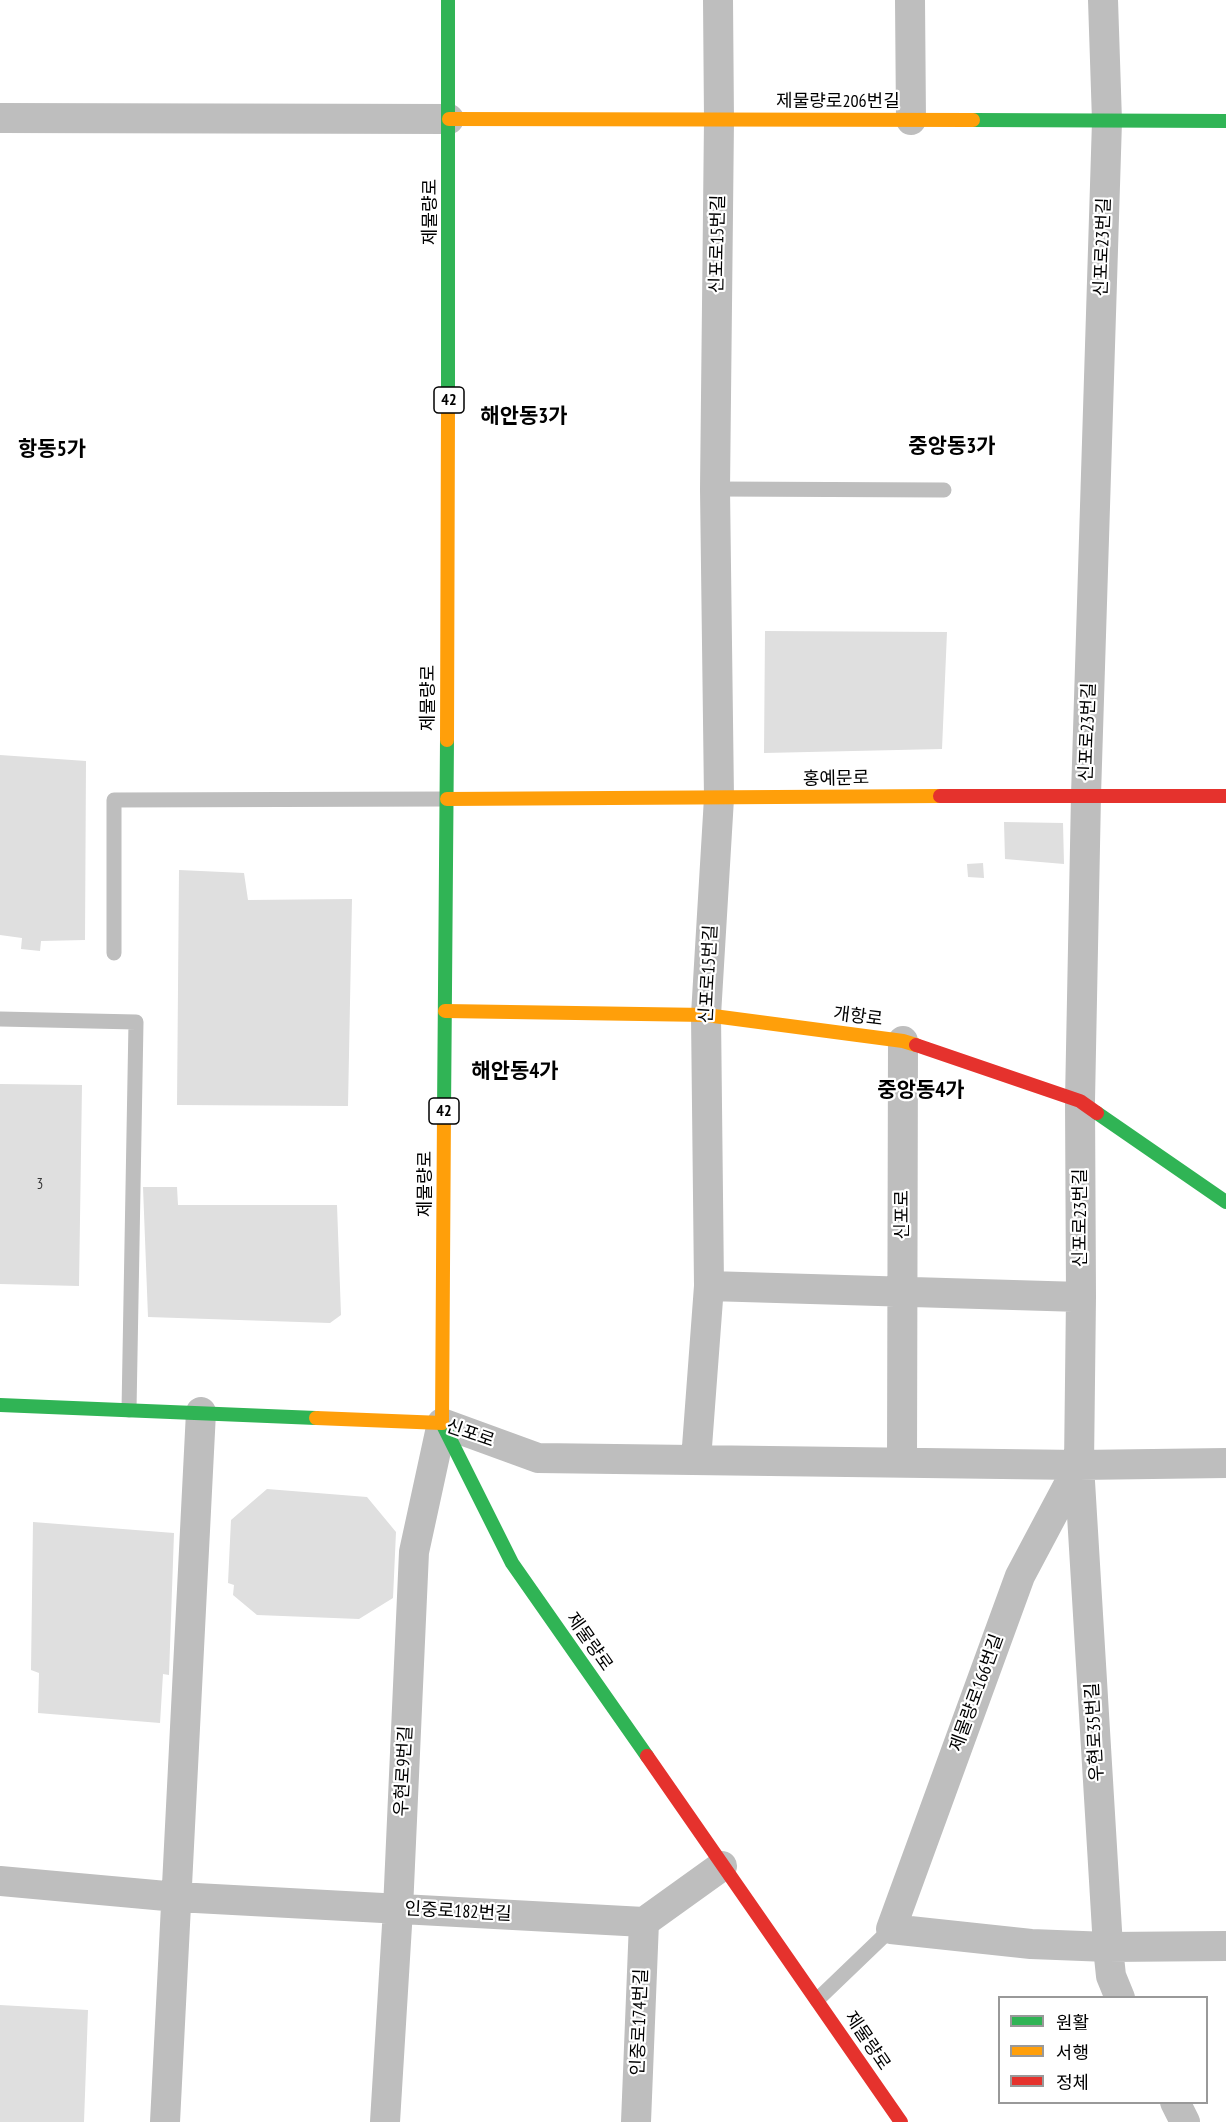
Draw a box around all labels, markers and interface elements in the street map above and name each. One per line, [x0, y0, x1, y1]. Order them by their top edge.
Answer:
street label: 제물량로206번길 [776, 91, 900, 113]
street label: 제물량로 [420, 179, 442, 245]
street label: 신포로15번길 [706, 194, 730, 294]
street label: 신포로23번길 [1090, 197, 1116, 297]
road number: 42 [434, 387, 464, 413]
district label: 해안동3가 [480, 404, 568, 430]
district label: 중앙동3가 [908, 434, 996, 460]
district label: 항동5가 [18, 437, 86, 463]
street label: 제물량로 [418, 665, 440, 731]
street label: 신포로23번길 [1075, 682, 1101, 782]
street label: 홍예문로 [803, 768, 869, 790]
street label: 신포로15번길 [696, 924, 722, 1024]
street label: 개항로 [832, 1003, 884, 1031]
district label: 해안동4가 [471, 1059, 559, 1085]
district label: 중앙동4가 [877, 1078, 965, 1104]
road number: 42 [429, 1098, 459, 1124]
street label: 제물량로 [415, 1151, 437, 1217]
street label: 신포로23번길 [1070, 1169, 1092, 1267]
house number: 3 [37, 1176, 43, 1194]
street label: 신포로 [892, 1190, 914, 1240]
street label: 신포로 [443, 1416, 497, 1452]
street label: 제물량로 [561, 1609, 617, 1675]
street label: 제물량로166번길 [946, 1631, 1008, 1755]
street label: 우현로35번길 [1082, 1682, 1108, 1782]
street label: 우현로9번길 [391, 1725, 417, 1817]
street label: 인중로182번길 [404, 1898, 512, 1926]
street label: 인중로174번길 [627, 1968, 653, 2076]
legend [998, 1996, 1208, 2104]
street label: 제물량로 [840, 2008, 894, 2074]
text: 원활 [1056, 2011, 1089, 2034]
text: 서행 [1056, 2041, 1089, 2064]
text: 정체 [1056, 2071, 1089, 2094]

